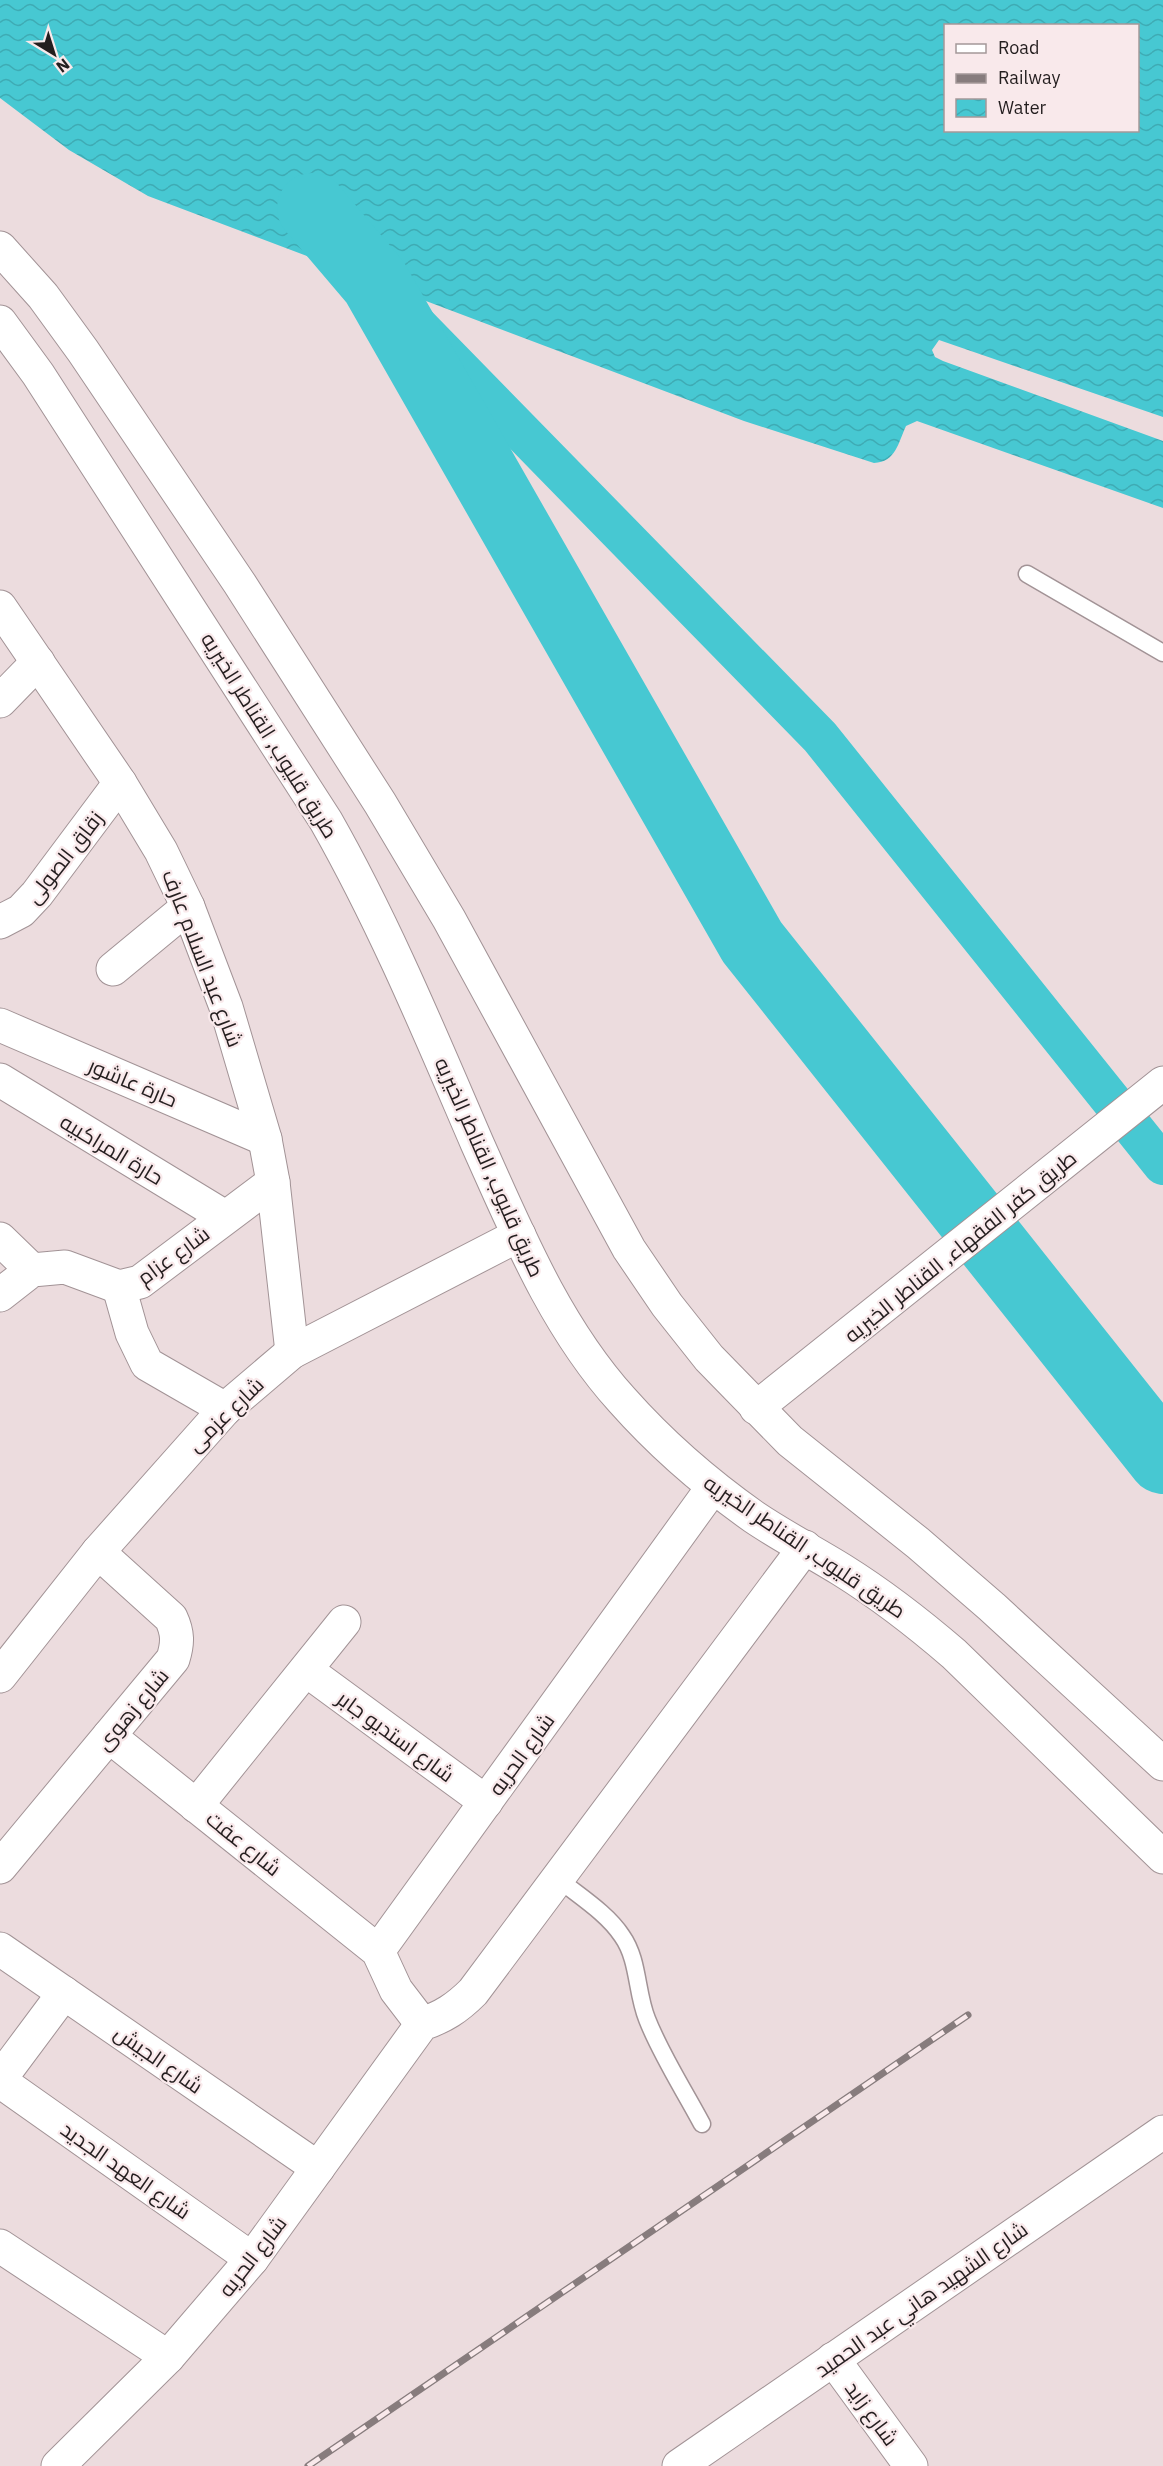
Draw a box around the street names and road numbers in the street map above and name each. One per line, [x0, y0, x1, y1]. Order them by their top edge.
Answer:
street label: طريق قليوب, القناطر الخيريه [195, 627, 345, 843]
street label: زقاق الصولى [19, 805, 109, 909]
street label: شارع عبد السلام عارف [155, 865, 250, 1051]
street label: حارة عاشور [83, 1050, 182, 1113]
street label: طريق قليوب, القناطر الخيريه [429, 1053, 551, 1281]
street label: حارة المراكبيه [55, 1107, 169, 1191]
street label: طريق كفر الفقهاء, القناطر الخيريه [838, 1143, 1082, 1349]
street label: شارع عزام [131, 1219, 215, 1292]
street label: شارع عزمى [181, 1370, 270, 1458]
street label: طريق قليوب, القناطر الخيريه [699, 1468, 911, 1624]
street label: شارع زهوى [90, 1662, 175, 1756]
street label: شارع استديو جابر [330, 1683, 460, 1789]
street label: شارع الحريه [482, 1707, 561, 1801]
street label: شارع عفت [200, 1804, 287, 1883]
street label: شارع الجيش [109, 2018, 209, 2101]
street label: شارع العهد الجديد [55, 2115, 197, 2226]
street label: شارع الحريه [212, 2210, 293, 2303]
street label: شارع الشهيد هاني عبد الحميد [809, 2215, 1035, 2386]
street label: شارع زايد [838, 2375, 905, 2452]

